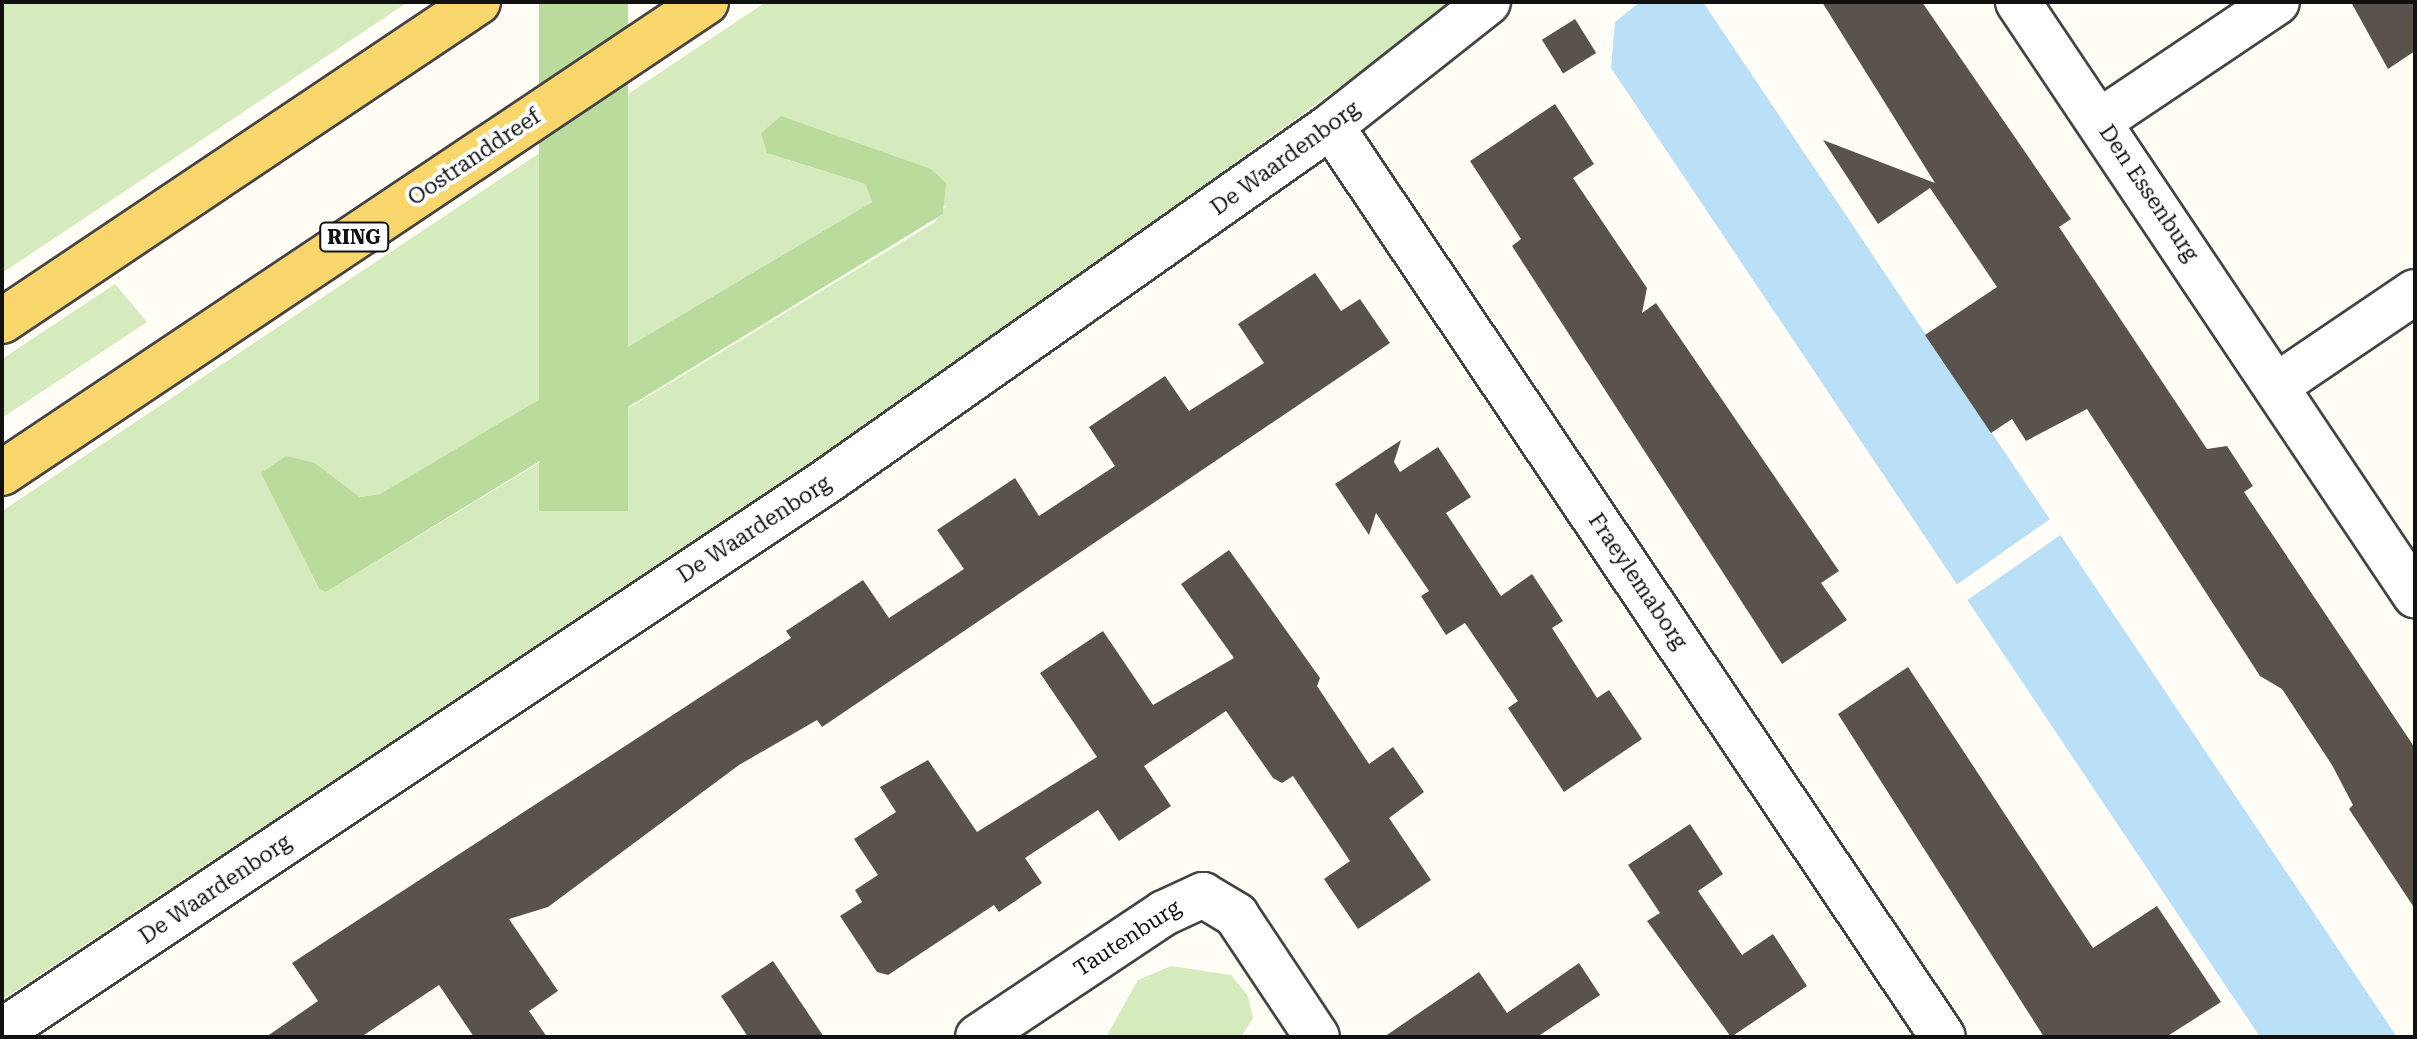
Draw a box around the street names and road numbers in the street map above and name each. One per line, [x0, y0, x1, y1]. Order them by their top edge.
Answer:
street label: De Waardenborg [1205, 95, 1365, 221]
street label: Oostranddreef [403, 103, 545, 211]
street label: Den Essenburg [2094, 120, 2204, 266]
road number: RING [318, 221, 390, 253]
street label: De Waardenborg [672, 470, 836, 588]
street label: Fraeylemaborg [1583, 508, 1693, 654]
street label: De Waardenborg [134, 828, 296, 950]
street label: Tautenburg [1069, 894, 1185, 982]

